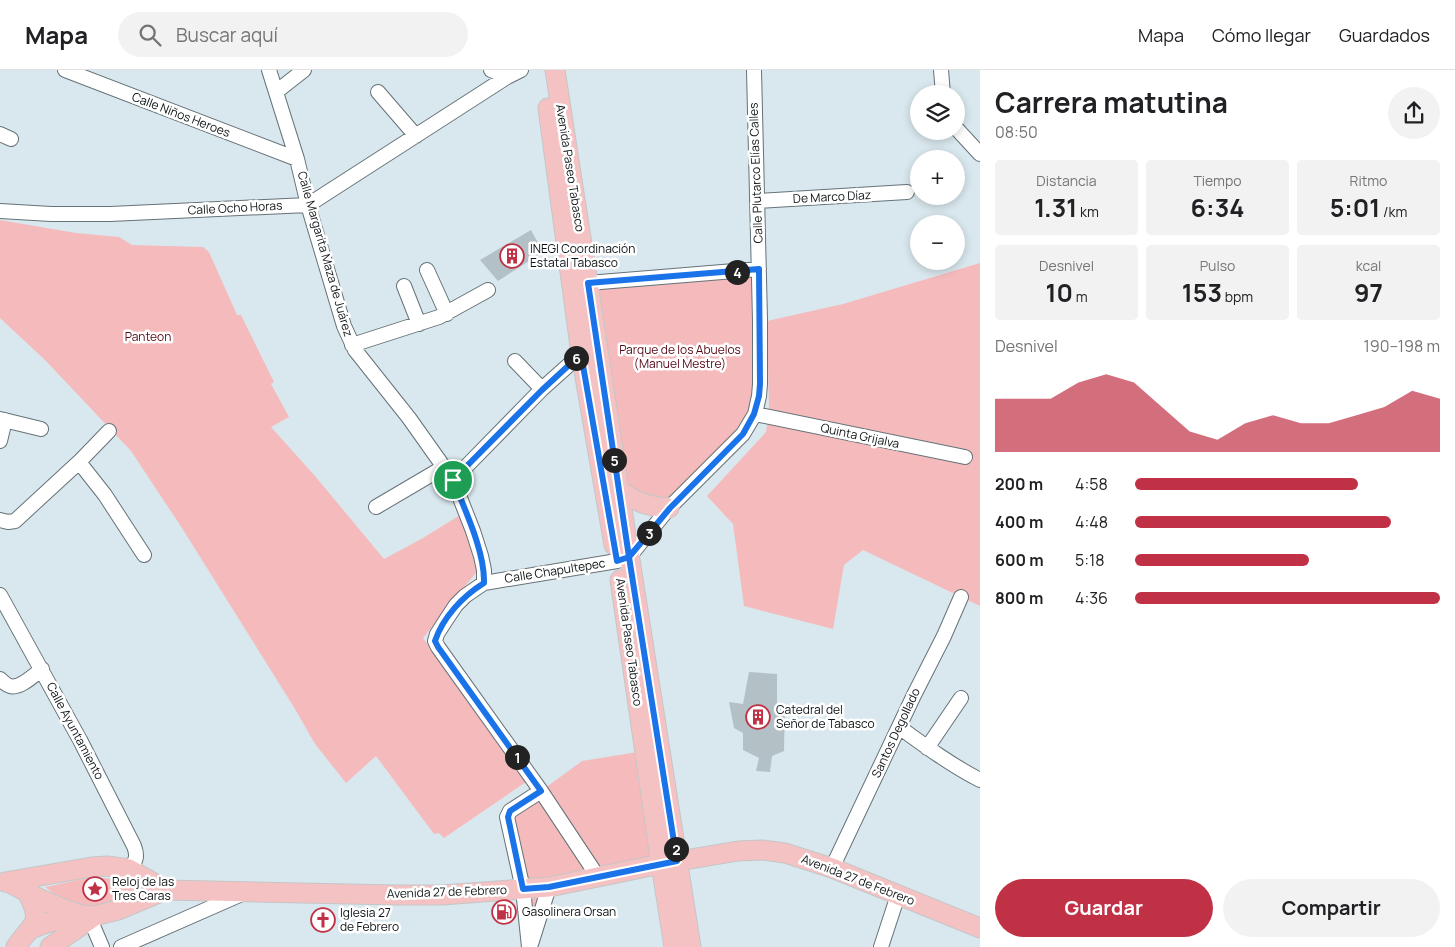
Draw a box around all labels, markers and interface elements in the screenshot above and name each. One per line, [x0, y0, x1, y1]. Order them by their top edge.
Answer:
search box [118, 12, 468, 57]
text: Mapa [25, 18, 88, 51]
icon: search [136, 21, 164, 49]
text: Buscar aquí [176, 22, 278, 48]
text: Mapa [1138, 23, 1184, 47]
text: Cómo llegar [1212, 23, 1311, 47]
text: Guardados [1339, 23, 1430, 47]
text: Carrera matutina [995, 83, 1228, 121]
map controls [910, 85, 965, 270]
button: layers [910, 85, 965, 140]
button: share [1388, 87, 1440, 139]
street label: Calle Niños Heroes [130, 88, 233, 141]
street label: Calle Plutarco Elías Calles [745, 102, 766, 244]
street label: Avenida Paseo Tabasco [552, 103, 589, 233]
text: 08:50 [995, 121, 1038, 143]
button: + [910, 150, 965, 205]
street label: Calle Margarita Maza de Juárez [294, 169, 357, 338]
text: Distancia [1036, 171, 1097, 190]
text: Tiempo [1193, 171, 1242, 190]
text: Ritmo [1350, 171, 1387, 190]
street label: De Marco Díaz [792, 186, 872, 207]
text: 1.31 [1034, 190, 1077, 225]
text: 6:34 [1191, 190, 1244, 225]
text: 5:01 [1330, 190, 1380, 225]
street label: Calle Ocho Horas [187, 197, 283, 218]
text: km [1077, 202, 1099, 221]
text: /km [1380, 202, 1407, 221]
button: − [910, 215, 965, 270]
place label: INEGI Coordinación Estatal Tabasco [530, 240, 635, 271]
building icon: INEGI Coordinación Estatal Tabasco [499, 243, 525, 269]
text: Desnivel [1039, 256, 1094, 275]
text: Pulso [1200, 256, 1235, 275]
text: kcal [1356, 256, 1381, 275]
pin: 4 [724, 260, 750, 284]
text: 4 [733, 263, 742, 282]
text: 10 [1045, 275, 1073, 310]
text: 153 [1182, 275, 1222, 310]
text: 97 [1354, 275, 1383, 310]
text: m [1073, 287, 1088, 306]
text: bpm [1222, 287, 1253, 306]
park label: Panteon [125, 328, 171, 345]
text: Desnivel [995, 335, 1058, 357]
text: 190–198 m [1364, 335, 1440, 357]
park label: Parque de los Abuelos (Manuel Mestre) [619, 341, 741, 372]
pin: 6 [564, 346, 588, 370]
text: 6 [572, 349, 581, 368]
street label: Quinta Grijalva [819, 419, 901, 452]
pin: 5 [602, 448, 626, 472]
text: 5 [610, 451, 619, 470]
pin [432, 459, 474, 501]
icon: arrive [439, 466, 467, 494]
text: 200 m [995, 473, 1043, 495]
text: 4:58 [1075, 473, 1108, 495]
text: 400 m [995, 511, 1043, 533]
text: 4:48 [1075, 511, 1108, 533]
pin: 3 [636, 520, 662, 546]
text: 3 [645, 524, 654, 543]
text: 600 m [995, 549, 1044, 571]
text: 5:18 [1075, 549, 1105, 571]
street label: Calle Chapultepec [503, 554, 607, 587]
street label: Avenida Paseo Tabasco [612, 577, 647, 707]
text: 800 m [995, 587, 1043, 609]
text: 4:36 [1075, 587, 1108, 609]
street label: Calle Ayuntamiento [43, 679, 108, 782]
street label: Santos Degollado [867, 685, 924, 780]
place label: Catedral del Señor de Tabasco [776, 701, 875, 732]
building icon: Catedral del Señor de Tabasco [745, 704, 771, 730]
pin: 1 [504, 744, 530, 770]
text: 1 [514, 748, 521, 767]
pin: 2 [664, 836, 688, 862]
text: 2 [672, 840, 681, 859]
street label: Avenida 27 de Febrero [799, 850, 917, 909]
place label: Reloj de las Tres Caras [112, 873, 174, 904]
place icon: Reloj de las Tres Caras [82, 876, 108, 902]
button: Guardar [995, 879, 1213, 937]
button: Compartir [1223, 879, 1440, 937]
street label: Avenida 27 de Febrero [387, 881, 507, 902]
fuel station icon: Gasolinera Orsan [491, 899, 517, 925]
place label: Gasolinera Orsan [522, 903, 616, 920]
place label: Iglesia 27 de Febrero [340, 904, 399, 935]
church icon: Iglesia 27 de Febrero [310, 907, 336, 933]

